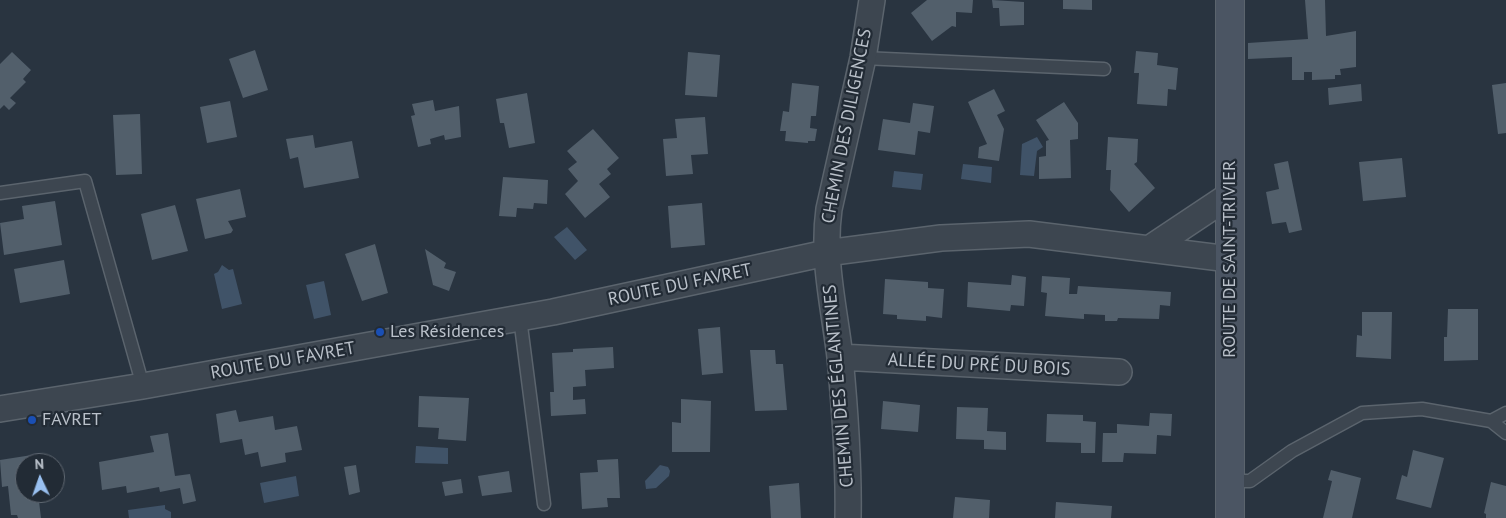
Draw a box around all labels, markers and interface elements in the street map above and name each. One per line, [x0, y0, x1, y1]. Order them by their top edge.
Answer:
street label: CHEMIN DES DILIGENCES [818, 27, 876, 225]
street label: ROUTE DE SAINT-TRIVIER [1219, 160, 1241, 358]
street label: ROUTE DU FAVRET [606, 259, 754, 311]
street label: CHEMIN DES ÉGLANTINES [819, 284, 859, 488]
place label: Les Résidences [390, 321, 504, 343]
marker: Les Résidences [374, 326, 386, 338]
street label: ROUTE DU FAVRET [209, 338, 357, 384]
street label: ALLÉE DU PRÉ DU BOIS [887, 349, 1071, 381]
place label: FAVRET [42, 409, 102, 431]
marker: FAVRET [26, 414, 38, 426]
north arrow [15, 453, 65, 503]
text: N [34, 455, 44, 473]

